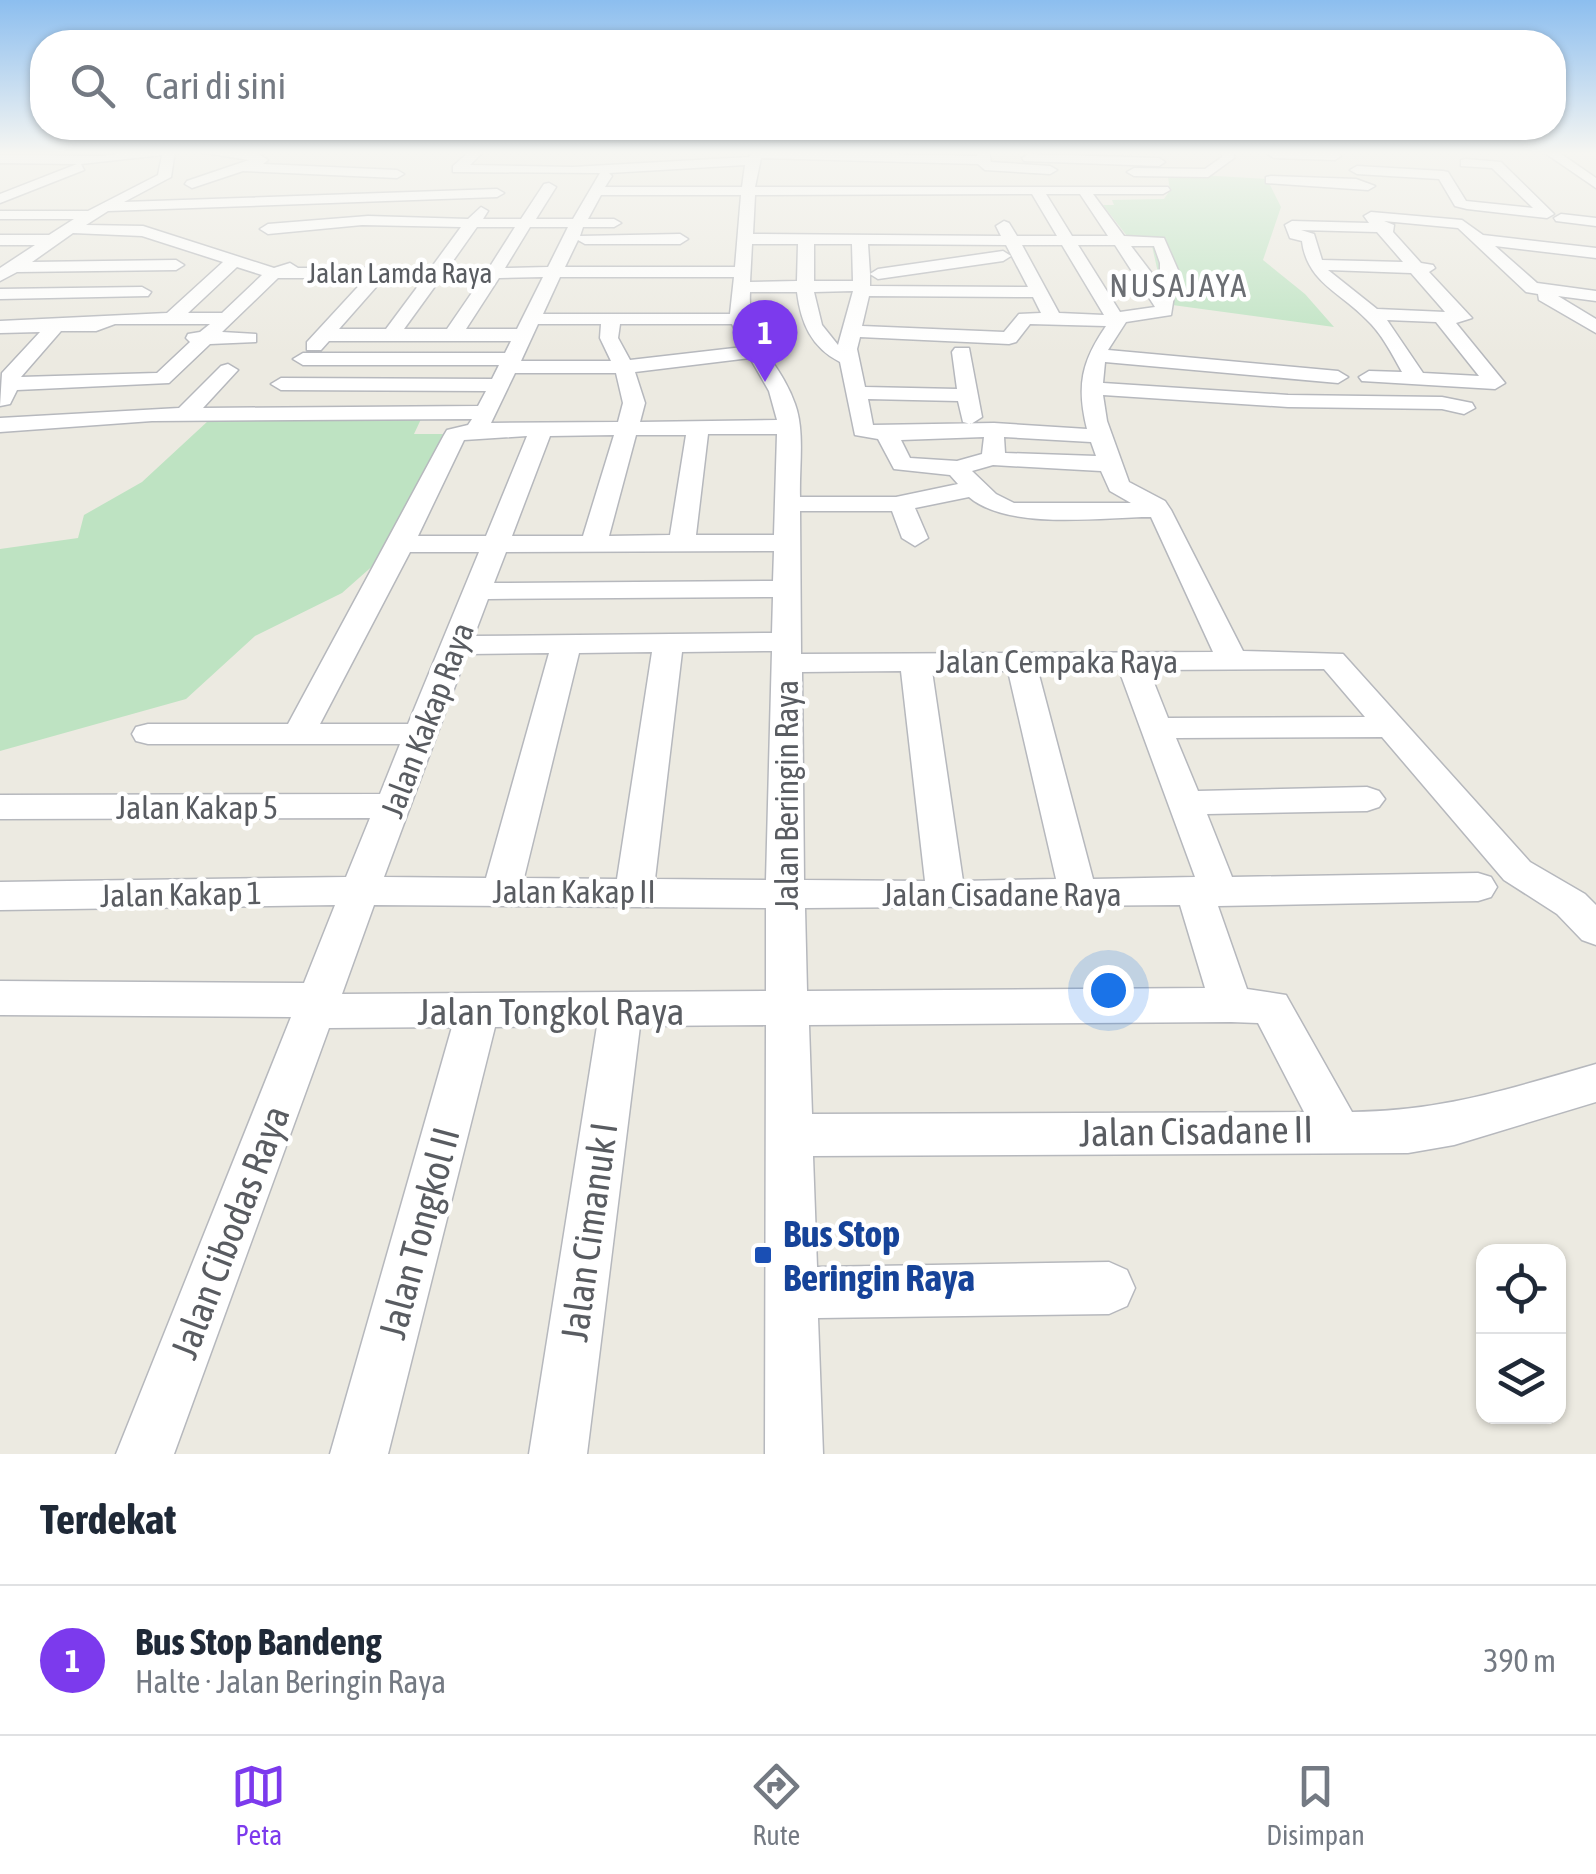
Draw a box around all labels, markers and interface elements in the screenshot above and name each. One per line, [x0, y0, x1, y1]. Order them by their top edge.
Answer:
search box [30, 30, 1566, 140]
icon: search [65, 58, 120, 113]
text: Cari di sini [145, 64, 286, 107]
street label: Jalan Lamda Raya [307, 257, 493, 289]
district label: NUSAJAYA [1109, 267, 1249, 304]
pin: 1 [732, 300, 798, 382]
street label: Jalan Kakap Raya [373, 617, 481, 823]
street label: Jalan Cempaka Raya [936, 643, 1178, 680]
street label: Jalan Beringin Raya [768, 680, 805, 910]
street label: Jalan Kakap 5 [116, 789, 278, 826]
street label: Jalan Kakap II [492, 873, 656, 910]
street label: Jalan Kakap 1 [100, 874, 262, 914]
street label: Jalan Cisadane Raya [882, 876, 1122, 913]
your location [1083, 965, 1134, 1016]
street label: Jalan Tongkol Raya [418, 990, 684, 1033]
street label: Jalan Cibodas Raya [162, 1100, 298, 1364]
street label: Jalan Cisadane II [1079, 1107, 1313, 1155]
street label: Jalan Cimanuk I [552, 1120, 626, 1344]
street label: Jalan Tongkol II [370, 1123, 468, 1343]
place label: Bus Stop Beringin Raya [783, 1212, 975, 1299]
marker: Bus Stop Beringin Raya [752, 1244, 774, 1266]
map controls [1476, 1244, 1566, 1424]
button: locate [1476, 1244, 1566, 1334]
button: layers [1476, 1334, 1566, 1424]
text: Terdekat [40, 1495, 176, 1543]
text: Bus Stop Bandeng [135, 1620, 382, 1663]
text: 1 [65, 1642, 80, 1679]
text: 390 m [1483, 1642, 1556, 1679]
text: Halte · Jalan Beringin Raya [135, 1663, 446, 1700]
tab: Peta [231, 1759, 286, 1851]
tab: Rute [749, 1759, 804, 1851]
tab: Disimpan [1266, 1759, 1365, 1851]

